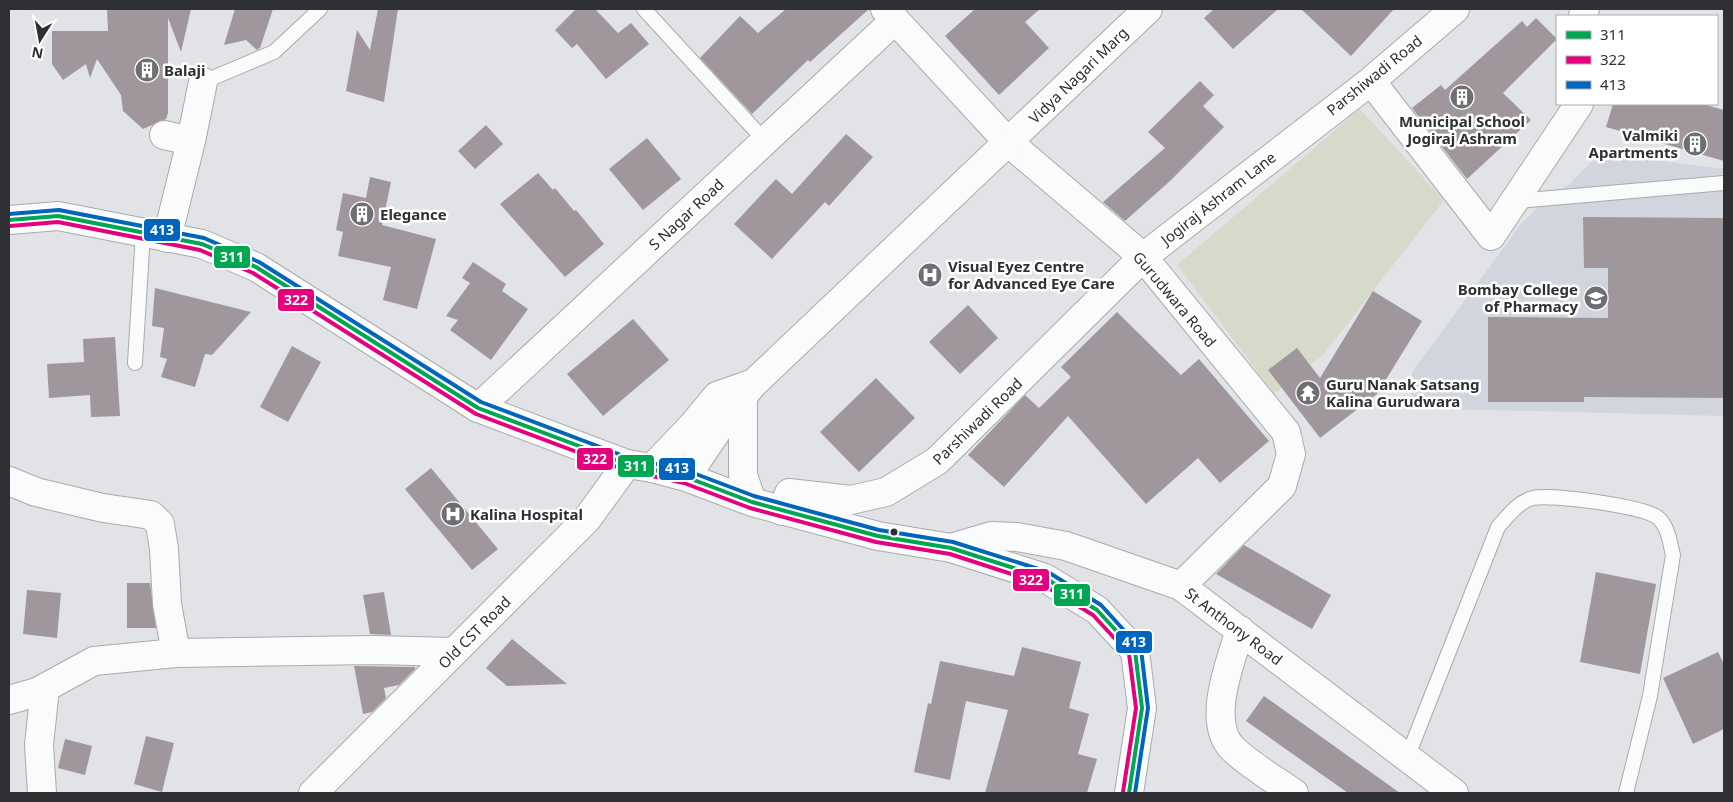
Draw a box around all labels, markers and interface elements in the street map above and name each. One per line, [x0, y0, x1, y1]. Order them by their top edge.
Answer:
north arrow [15, 15, 65, 65]
legend [1556, 15, 1718, 105]
street label: Vidya Nagari Marg [1024, 22, 1132, 128]
text: 311 [1600, 24, 1626, 44]
street label: Parshiwadi Road [1322, 30, 1426, 120]
text: N [30, 43, 45, 64]
text: 322 [1600, 49, 1626, 69]
building icon: Balaji [134, 57, 160, 83]
place label: Balaji [164, 60, 205, 80]
text: 413 [1600, 74, 1626, 94]
building icon: Municipal School Jogiraj Ashram [1449, 84, 1475, 110]
place label: Municipal School Jogiraj Ashram [1399, 111, 1525, 148]
place label: Valmiki Apartments [1589, 125, 1678, 162]
building icon: Valmiki Apartments [1682, 131, 1708, 157]
street label: Jogiraj Ashram Lane [1155, 147, 1280, 250]
street label: S Nagar Road [644, 174, 728, 254]
building icon: Elegance [349, 201, 375, 227]
place label: Elegance [380, 204, 447, 224]
line badge: 413 [143, 218, 181, 242]
text: 413 [150, 220, 174, 239]
line badge: 311 [213, 245, 251, 269]
text: 311 [220, 247, 244, 266]
street label: Gurudwara Road [1129, 247, 1221, 351]
place label: Visual Eyez Centre for Advanced Eye Care [948, 256, 1115, 293]
hospital icon: Visual Eyez Centre for Advanced Eye Care [917, 262, 943, 288]
place label: Bombay College of Pharmacy [1458, 279, 1578, 316]
school or university icon: Bombay College of Pharmacy [1583, 285, 1609, 311]
line badge: 322 [277, 288, 315, 312]
text: 322 [284, 290, 308, 309]
street label: Parshiwadi Road [928, 373, 1026, 469]
place label: Guru Nanak Satsang Kalina Gurudwara [1326, 374, 1480, 411]
temple icon: Guru Nanak Satsang Kalina Gurudwara [1295, 380, 1321, 406]
line badge: 322 [576, 447, 614, 471]
text: 322 [583, 449, 607, 468]
line badge: 311 [617, 454, 655, 478]
text: 311 [624, 456, 648, 475]
line badge: 413 [658, 457, 696, 481]
text: 413 [665, 458, 689, 477]
hospital icon: Kalina Hospital [440, 501, 466, 527]
place label: Kalina Hospital [470, 504, 583, 524]
unlabelled marker [889, 527, 899, 537]
line badge: 322 [1012, 568, 1050, 592]
text: 322 [1019, 570, 1043, 589]
line badge: 311 [1053, 583, 1091, 607]
street label: St Anthony Road [1181, 583, 1287, 669]
text: 311 [1060, 584, 1084, 603]
street label: Old CST Road [433, 591, 515, 673]
line badge: 413 [1115, 630, 1153, 654]
text: 413 [1122, 632, 1146, 651]

